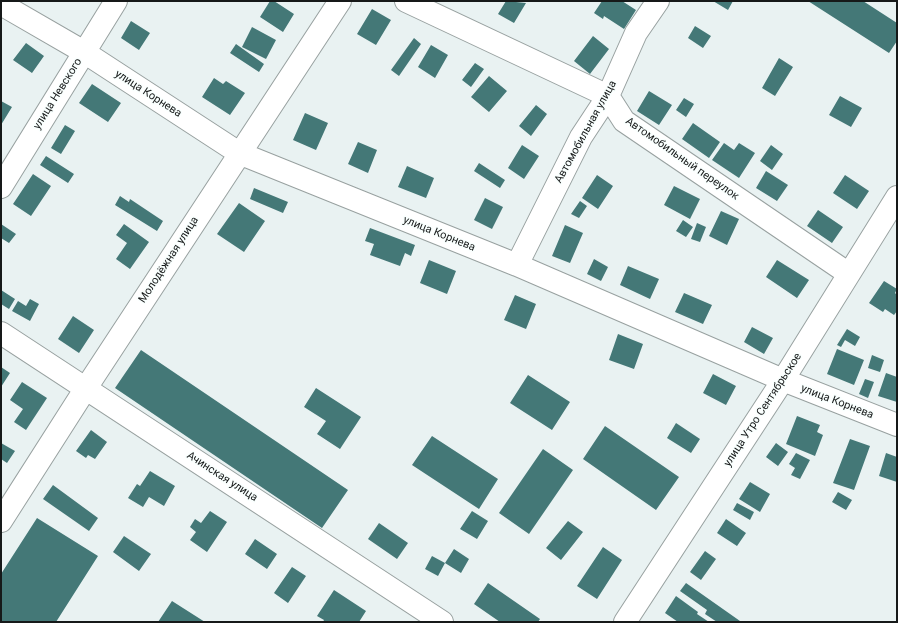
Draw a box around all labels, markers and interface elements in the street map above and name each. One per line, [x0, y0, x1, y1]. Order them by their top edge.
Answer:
street label: улица Невского [31, 56, 85, 132]
street label: улица Корнева [112, 68, 184, 120]
street label: Автомобильная улица [552, 78, 620, 186]
street label: Автомобильный переулок [623, 115, 741, 203]
street label: Молодёжная улица [136, 214, 202, 306]
street label: улица Корнева [401, 214, 477, 254]
street label: улица Утро Сентябрьское [721, 351, 805, 469]
street label: улица Корнева [799, 382, 875, 422]
street label: Ачинская улица [184, 449, 260, 505]

